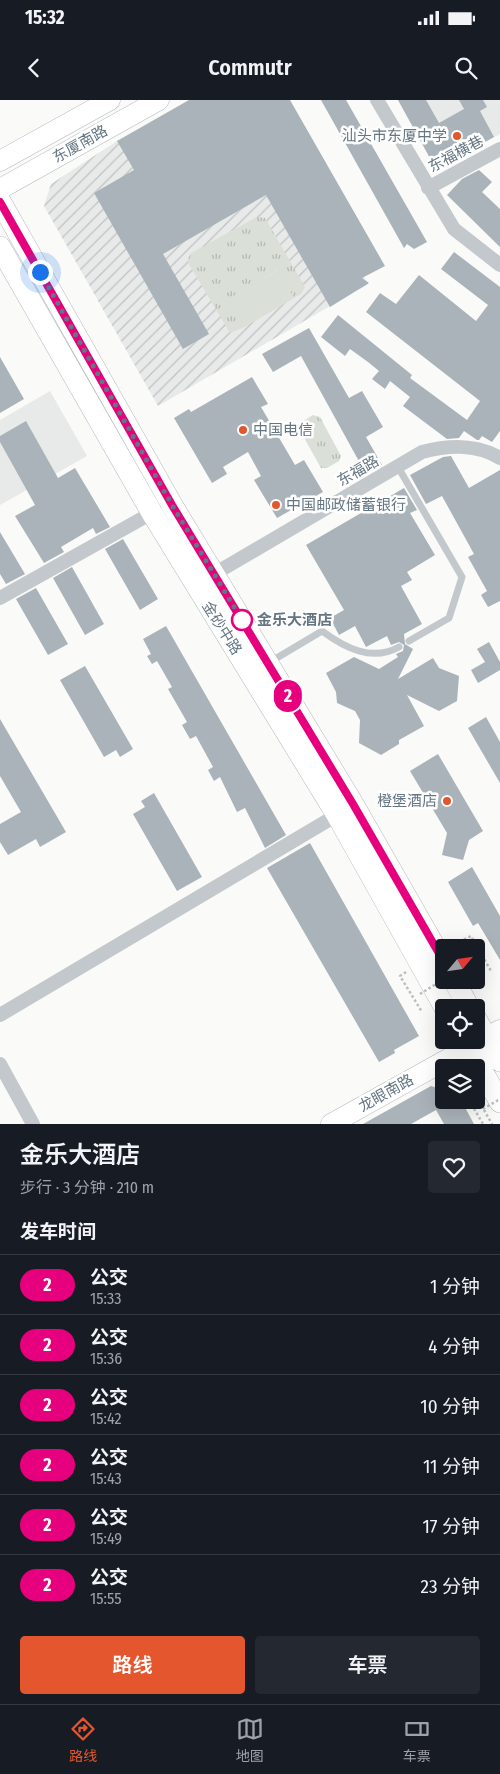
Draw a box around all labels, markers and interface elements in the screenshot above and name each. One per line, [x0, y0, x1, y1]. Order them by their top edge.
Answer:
text: 15:32 [25, 6, 65, 29]
icon: back [20, 54, 48, 82]
text: Commutr [208, 54, 292, 81]
icon: search [452, 54, 480, 82]
street label: 东厦南路 [49, 122, 111, 166]
place label: 汕头市东厦中学 [342, 127, 447, 145]
marker: 汕头市东厦中学 [451, 130, 463, 142]
street label: 东福横巷 [425, 132, 487, 176]
your location [28, 260, 53, 285]
place label: 中国电信 [253, 421, 313, 439]
marker: 中国电信 [237, 424, 249, 436]
street label: 东福路 [334, 452, 382, 490]
place label: 中国邮政储蓄银行 [286, 496, 406, 514]
marker: 中国邮政储蓄银行 [270, 499, 282, 511]
street label: 金砂中路 [198, 598, 246, 658]
marker: 金乐大酒店 [231, 609, 253, 631]
place label: 金乐大酒店 [257, 611, 332, 629]
line badge: 2 [272, 680, 304, 712]
text: 2 [284, 685, 292, 707]
place label: 橙堡酒店 [377, 792, 437, 810]
marker: 橙堡酒店 [441, 795, 453, 807]
north arrow [435, 939, 485, 989]
map controls [435, 939, 485, 1109]
button: locate [435, 999, 485, 1049]
button: layers [435, 1059, 485, 1109]
street label: 龙眼南路 [355, 1071, 417, 1115]
text: 金乐大酒店 [20, 1141, 140, 1169]
button: heart [428, 1141, 480, 1193]
text: 步行 · 3 分钟 · 210 m [20, 1178, 154, 1197]
text: 发车时间 [20, 1220, 96, 1243]
text: 公交 [90, 1266, 128, 1289]
text: 2 [43, 1274, 52, 1296]
text: 1 分钟 [430, 1275, 480, 1298]
text: 15:33 [90, 1289, 122, 1308]
text: 公交 [90, 1326, 128, 1349]
text: 2 [43, 1334, 52, 1356]
text: 4 分钟 [428, 1335, 480, 1358]
text: 15:36 [90, 1349, 122, 1368]
text: 公交 [90, 1386, 128, 1409]
text: 2 [43, 1394, 52, 1416]
text: 10 分钟 [420, 1395, 480, 1418]
text: 15:42 [90, 1409, 122, 1428]
text: 公交 [90, 1446, 128, 1469]
text: 2 [43, 1454, 52, 1476]
text: 11 分钟 [423, 1455, 480, 1478]
text: 15:43 [90, 1469, 122, 1488]
text: 公交 [90, 1506, 128, 1529]
text: 2 [43, 1514, 52, 1536]
text: 17 分钟 [422, 1515, 480, 1538]
text: 15:49 [90, 1529, 122, 1548]
text: 公交 [90, 1566, 128, 1589]
text: 2 [43, 1574, 52, 1596]
text: 23 分钟 [421, 1575, 480, 1598]
text: 15:55 [90, 1589, 122, 1608]
button: 路线 [20, 1636, 245, 1694]
button: 车票 [255, 1636, 480, 1694]
tab: 路线 [69, 1715, 97, 1765]
tab: 地图 [236, 1715, 264, 1765]
tab: 车票 [403, 1715, 431, 1765]

